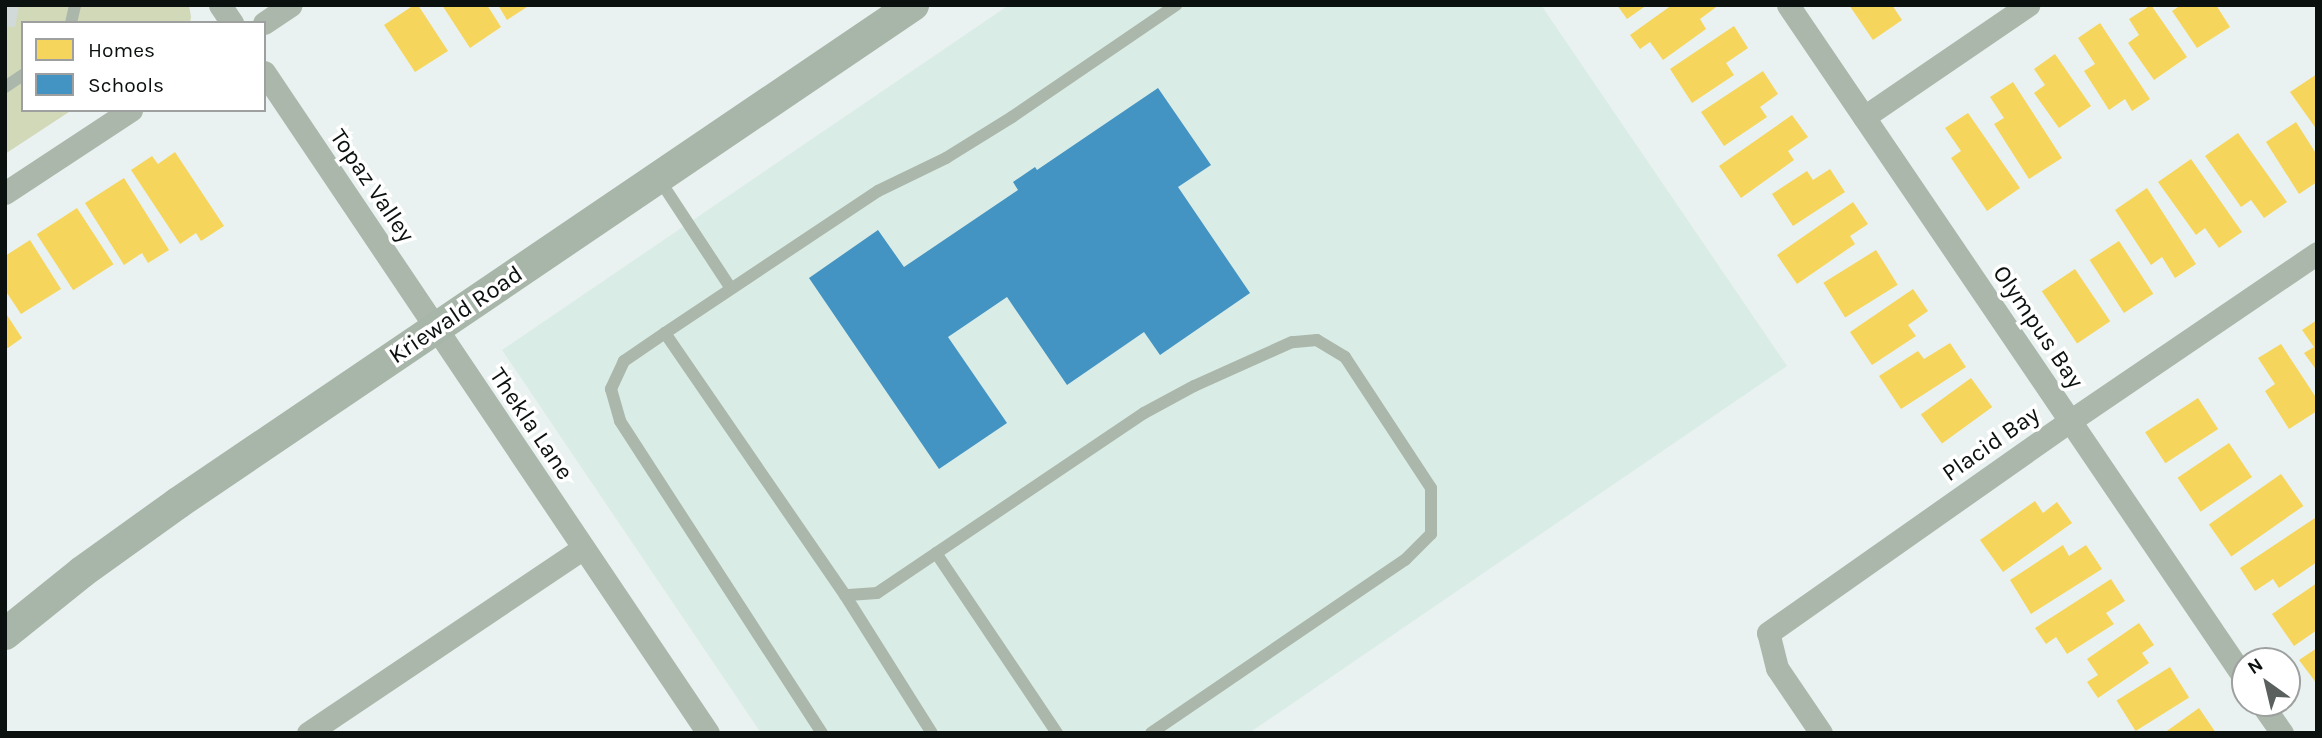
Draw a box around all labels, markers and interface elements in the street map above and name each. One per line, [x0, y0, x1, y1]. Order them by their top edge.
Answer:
legend [21, 21, 266, 112]
text: Homes [88, 38, 155, 62]
text: Schools [88, 73, 164, 97]
street label: Topaz Valley [324, 124, 420, 248]
street label: Kriewald Road [384, 260, 528, 370]
street label: Olympus Bay [1986, 260, 2090, 394]
street label: Thekla Lane [483, 362, 579, 486]
street label: Placid Bay [1937, 400, 2045, 488]
north arrow [2231, 647, 2301, 717]
text: N [2244, 653, 2267, 679]

